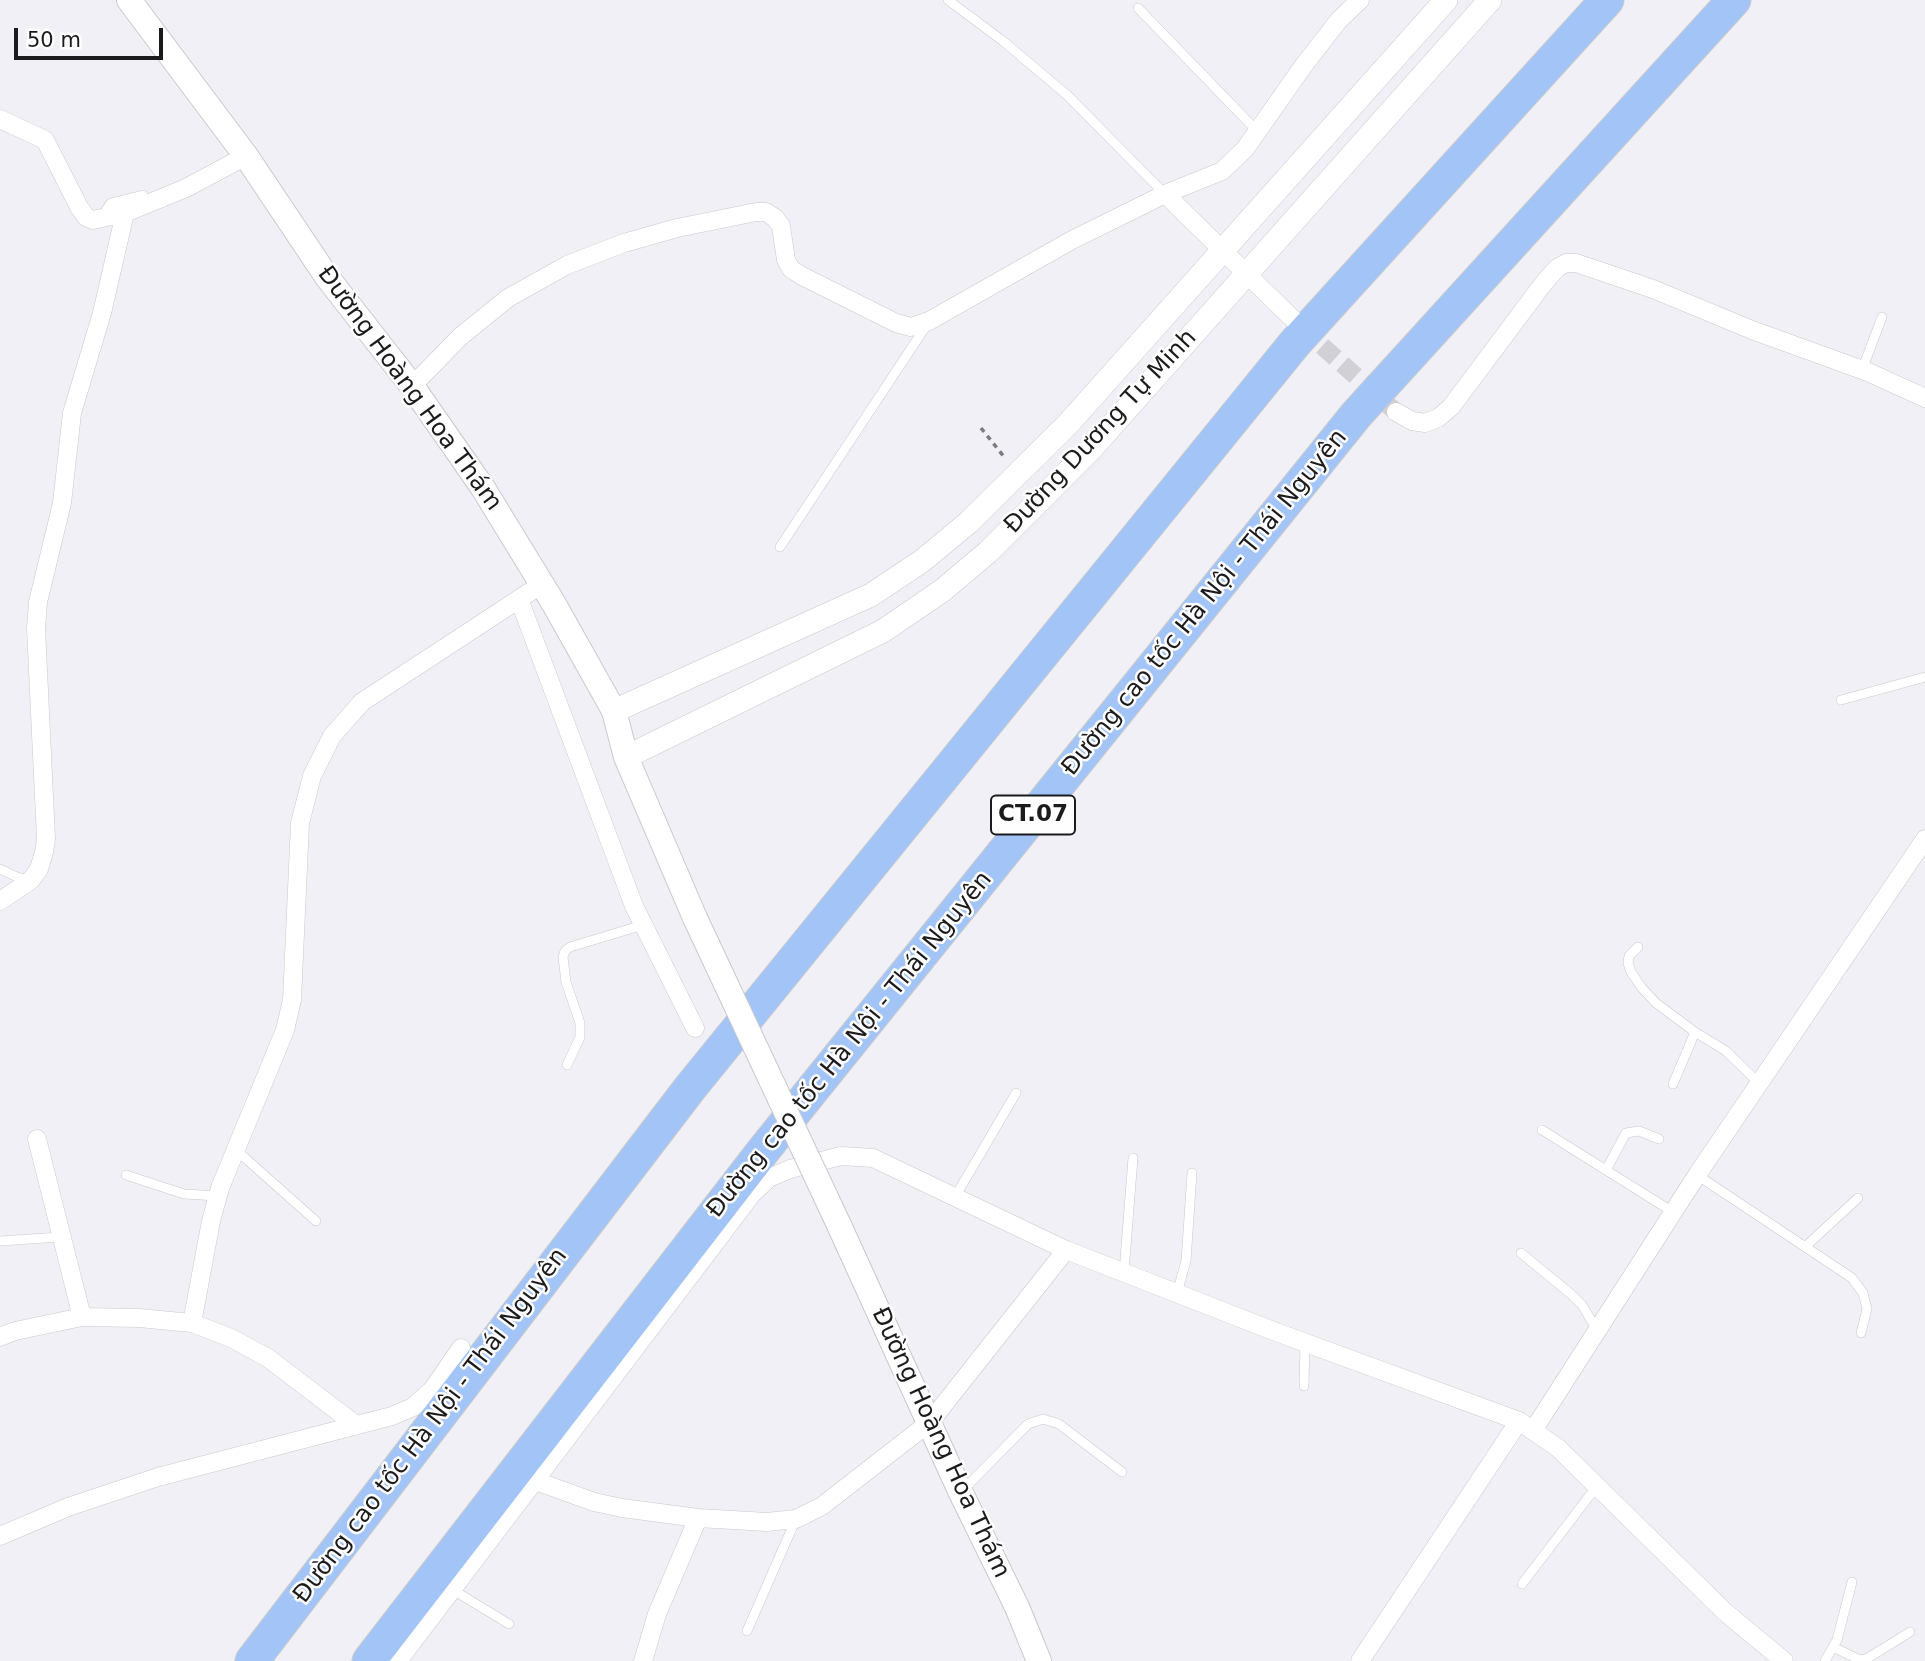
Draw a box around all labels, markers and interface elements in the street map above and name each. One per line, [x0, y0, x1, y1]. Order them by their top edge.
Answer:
scale bar [18, 14, 166, 58]
text: 50 m [27, 28, 81, 52]
street label: Đường Hoàng Hoa Thám [311, 261, 507, 517]
street label: Đường Dương Tự Minh [999, 324, 1203, 540]
street label: Đường cao tốc Hà Nội - Thái Nguyên [1056, 424, 1354, 782]
road number: CT.07 [991, 796, 1075, 834]
street label: Đường cao tốc Hà Nội - Thái Nguyên [701, 866, 999, 1224]
street label: Đường cao tốc Hà Nội - Thái Nguyên [288, 1243, 574, 1609]
street label: Đường Hoàng Hoa Thám [865, 1303, 1015, 1583]

